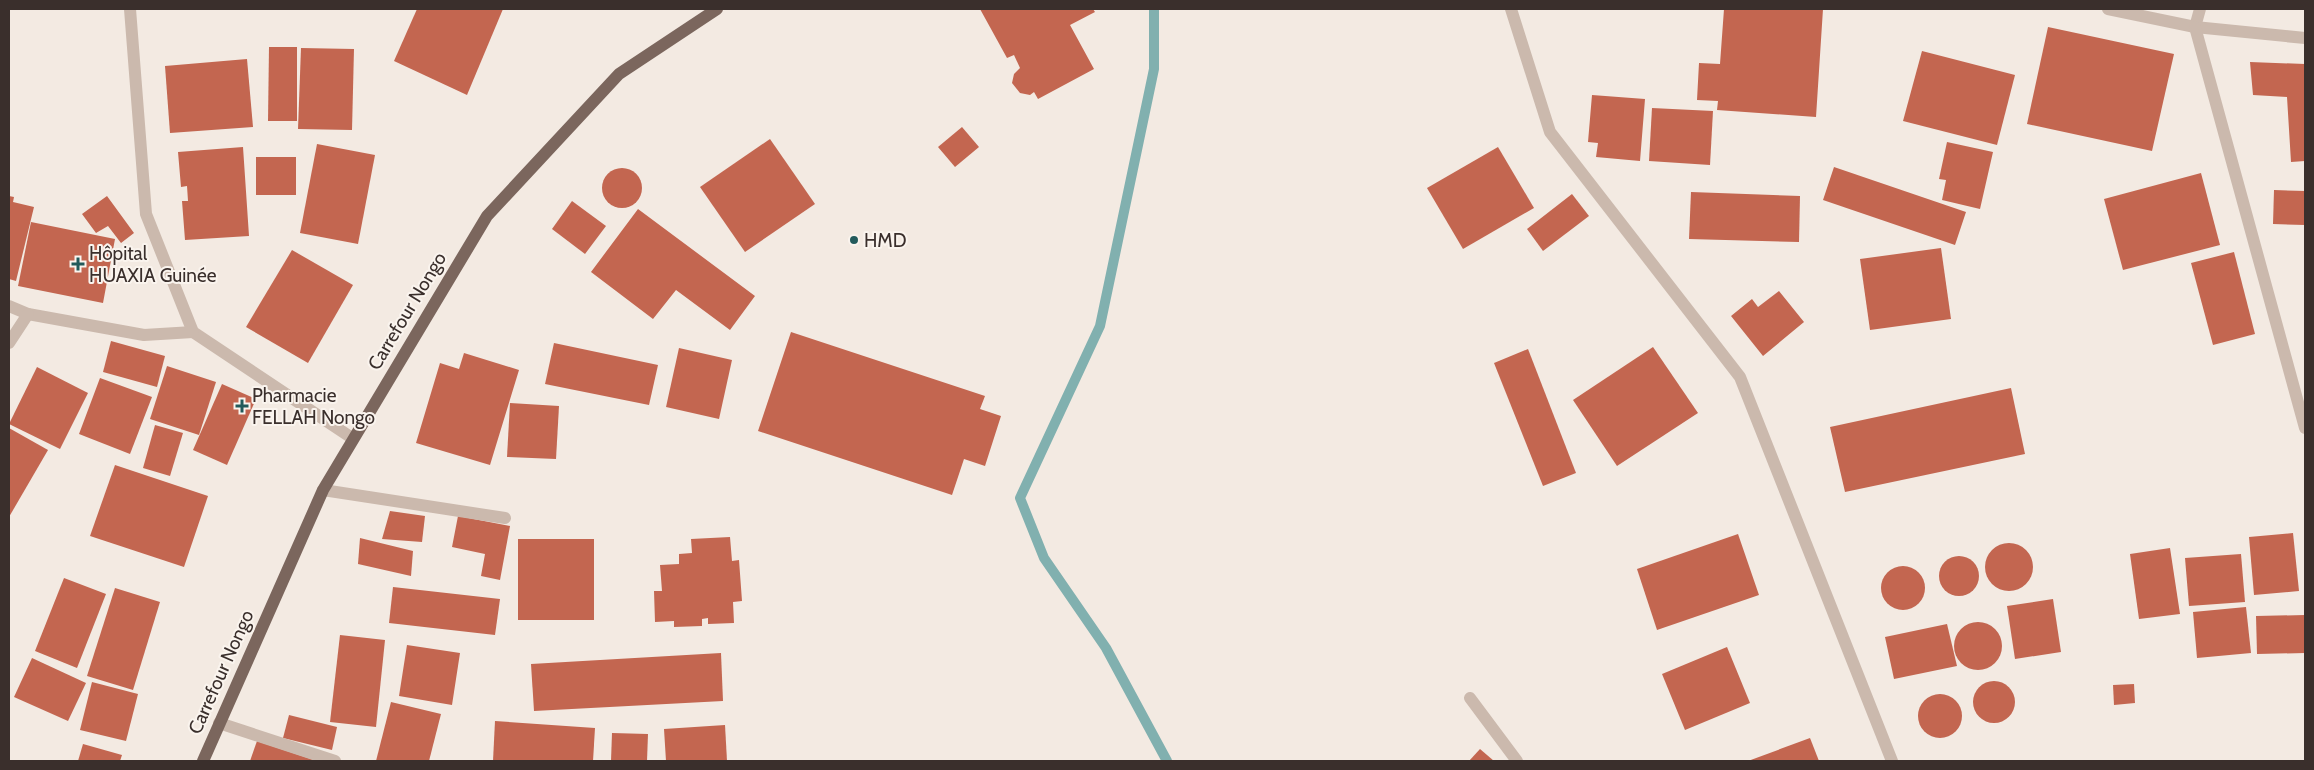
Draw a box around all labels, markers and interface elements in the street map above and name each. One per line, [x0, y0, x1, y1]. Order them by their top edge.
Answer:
place label: HMD [864, 229, 907, 252]
marker: HMD [848, 234, 860, 246]
place label: Hôpital HUAXIA Guinée [89, 242, 217, 287]
street label: Carrefour Nongo [363, 248, 451, 374]
marker: Hôpital HUAXIA Guinée [71, 257, 85, 271]
place label: Pharmacie FELLAH Nongo [252, 384, 375, 429]
marker: Pharmacie FELLAH Nongo [236, 400, 248, 412]
street label: Carrefour Nongo [183, 606, 259, 738]

